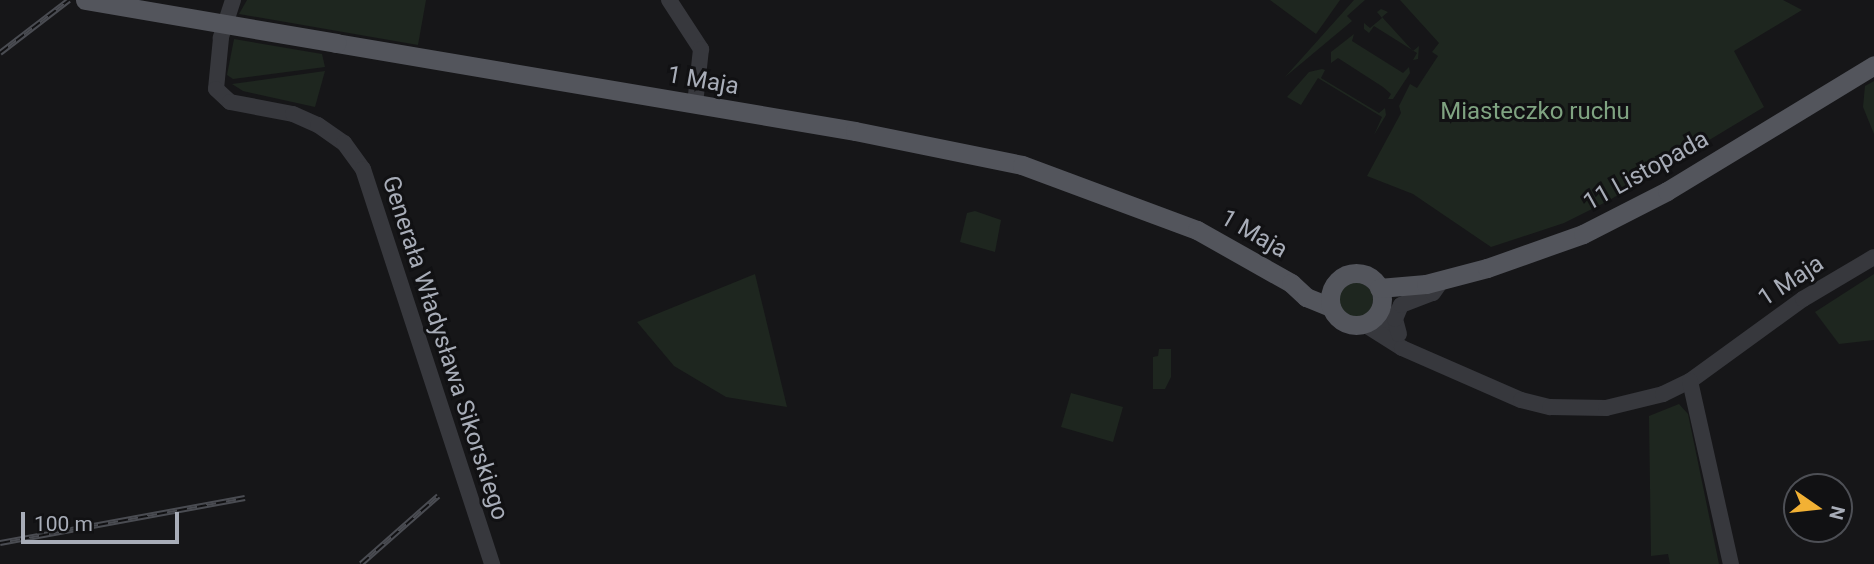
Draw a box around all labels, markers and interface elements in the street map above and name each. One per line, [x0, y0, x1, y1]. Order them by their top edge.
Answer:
street label: 1 Maja [665, 61, 741, 101]
park label: Miasteczko ruchu [1440, 98, 1630, 126]
street label: 11 Listopada [1578, 125, 1714, 217]
street label: Generała Władysława Sikorskiego [376, 172, 514, 524]
street label: 1 Maja [1216, 203, 1292, 265]
street label: 1 Maja [1753, 249, 1829, 313]
north arrow [1783, 473, 1853, 543]
scale bar [24, 498, 182, 542]
text: N [1824, 503, 1850, 522]
text: 100 m [34, 512, 93, 536]

